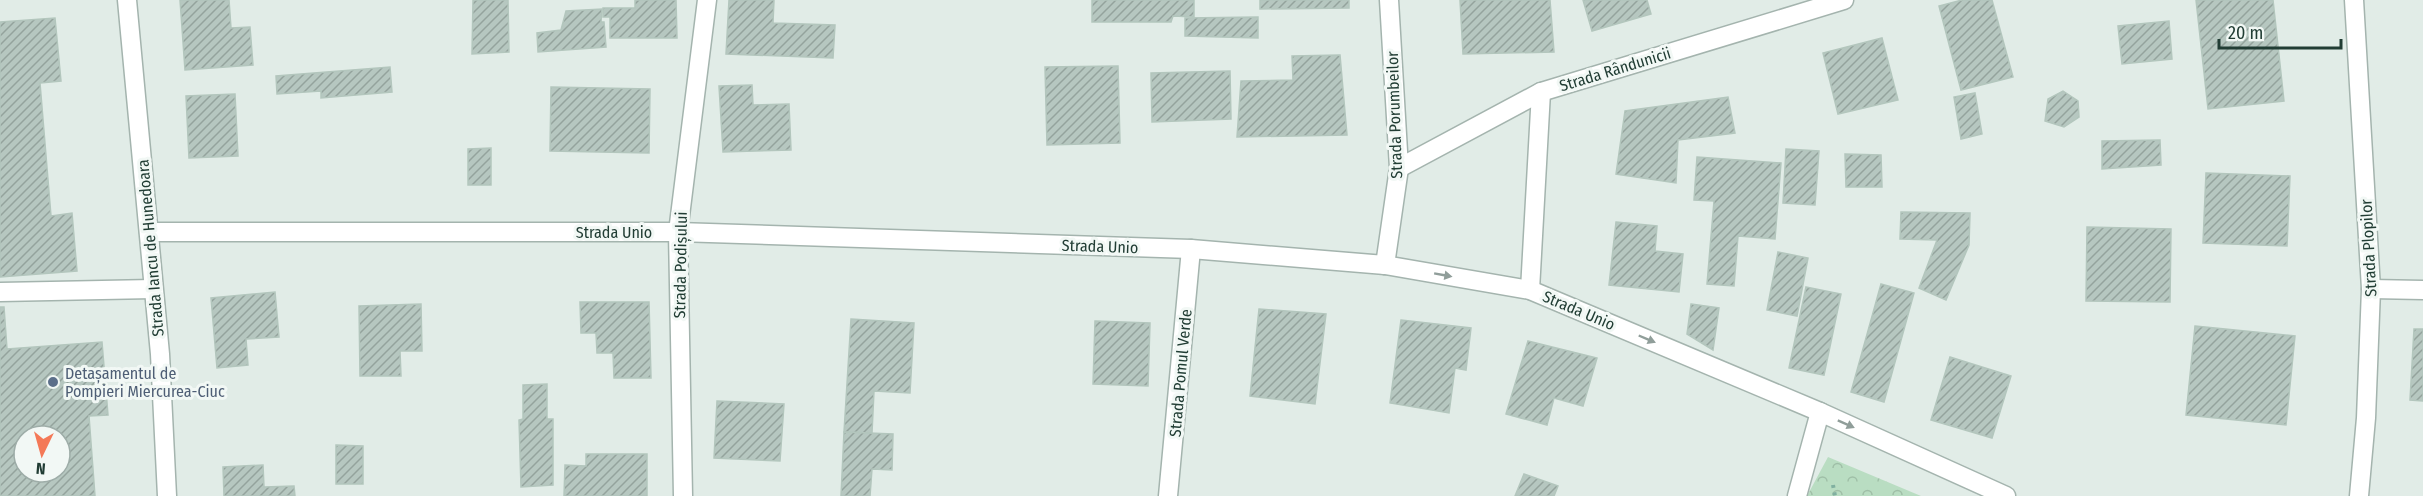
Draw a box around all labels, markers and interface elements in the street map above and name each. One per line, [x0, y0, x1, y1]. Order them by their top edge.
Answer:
scale bar [2219, 12, 2340, 50]
text: 20 m [2228, 22, 2263, 44]
street label: Strada Rândunicii [1557, 44, 1673, 95]
street label: Strada Porumbeilor [1383, 51, 1406, 179]
street label: Strada Iancu de Hunedoara [133, 158, 168, 337]
street label: Strada Plopilor [2356, 198, 2381, 297]
street label: Strada Podișului [670, 211, 692, 319]
street label: Strada Unio [576, 223, 652, 242]
street label: Strada Unio [1061, 236, 1139, 257]
one-way arrow [1433, 271, 1452, 280]
street label: Strada Unio [1540, 287, 1618, 334]
street label: Strada Pomul Verde [1165, 308, 1196, 438]
one-way arrow [1639, 334, 1657, 344]
place label: Detașamentul de Pompieri Miercurea-Ciuc [65, 364, 225, 401]
marker: Detașamentul de Pompieri Miercurea-Ciuc [46, 375, 60, 389]
one-way arrow [1838, 419, 1856, 429]
north arrow [12, 424, 72, 484]
text: N [35, 459, 46, 478]

